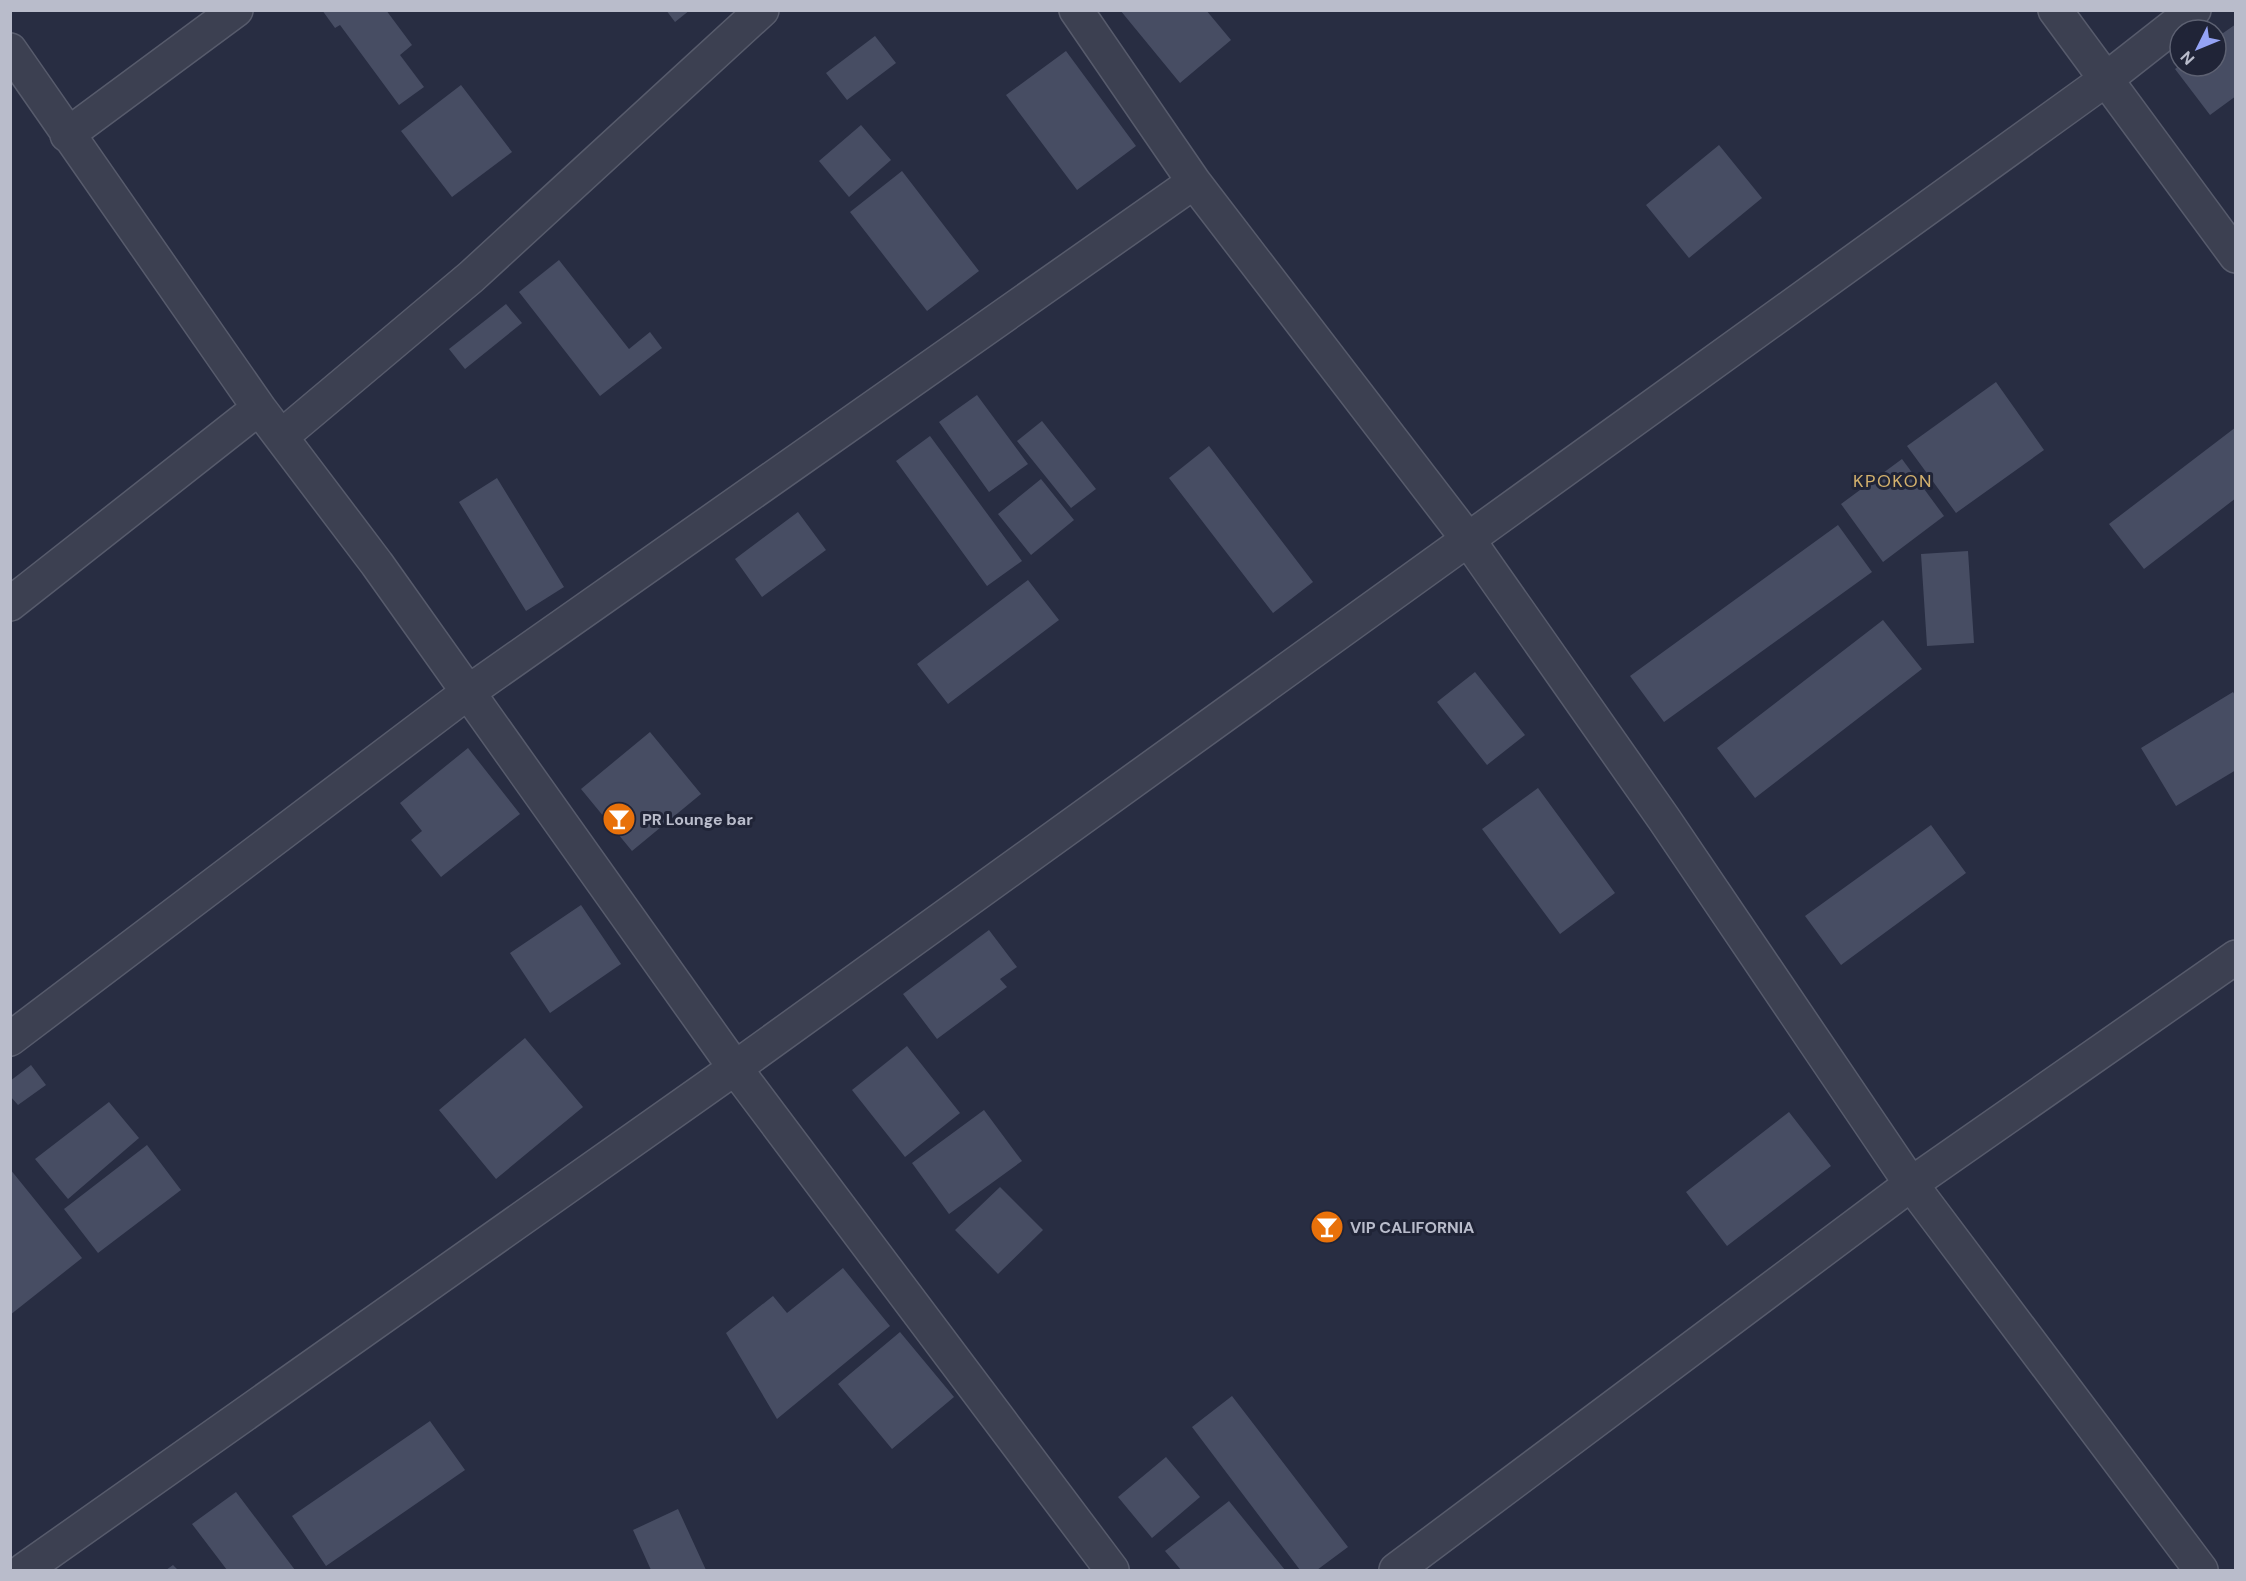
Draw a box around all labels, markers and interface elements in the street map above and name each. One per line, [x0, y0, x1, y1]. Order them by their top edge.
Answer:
north arrow [2168, 18, 2228, 78]
text: N [2176, 46, 2199, 69]
district label: KPOKON [1853, 469, 1933, 493]
bar icon: PR Lounge bar [601, 801, 637, 837]
place label: PR Lounge bar [642, 809, 753, 830]
bar icon: VIP CALIFORNIA [1309, 1209, 1345, 1245]
place label: VIP CALIFORNIA [1350, 1217, 1474, 1238]

